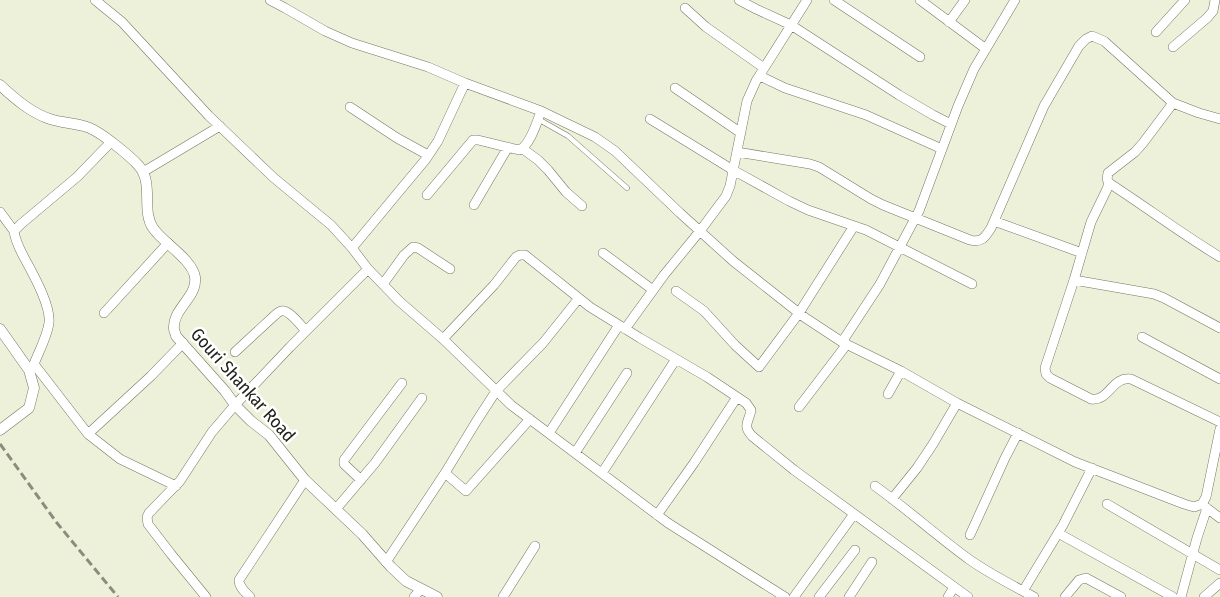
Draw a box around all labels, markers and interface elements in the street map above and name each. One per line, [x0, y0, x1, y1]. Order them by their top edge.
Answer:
street label: Gouri Shankar Road [186, 323, 300, 447]

